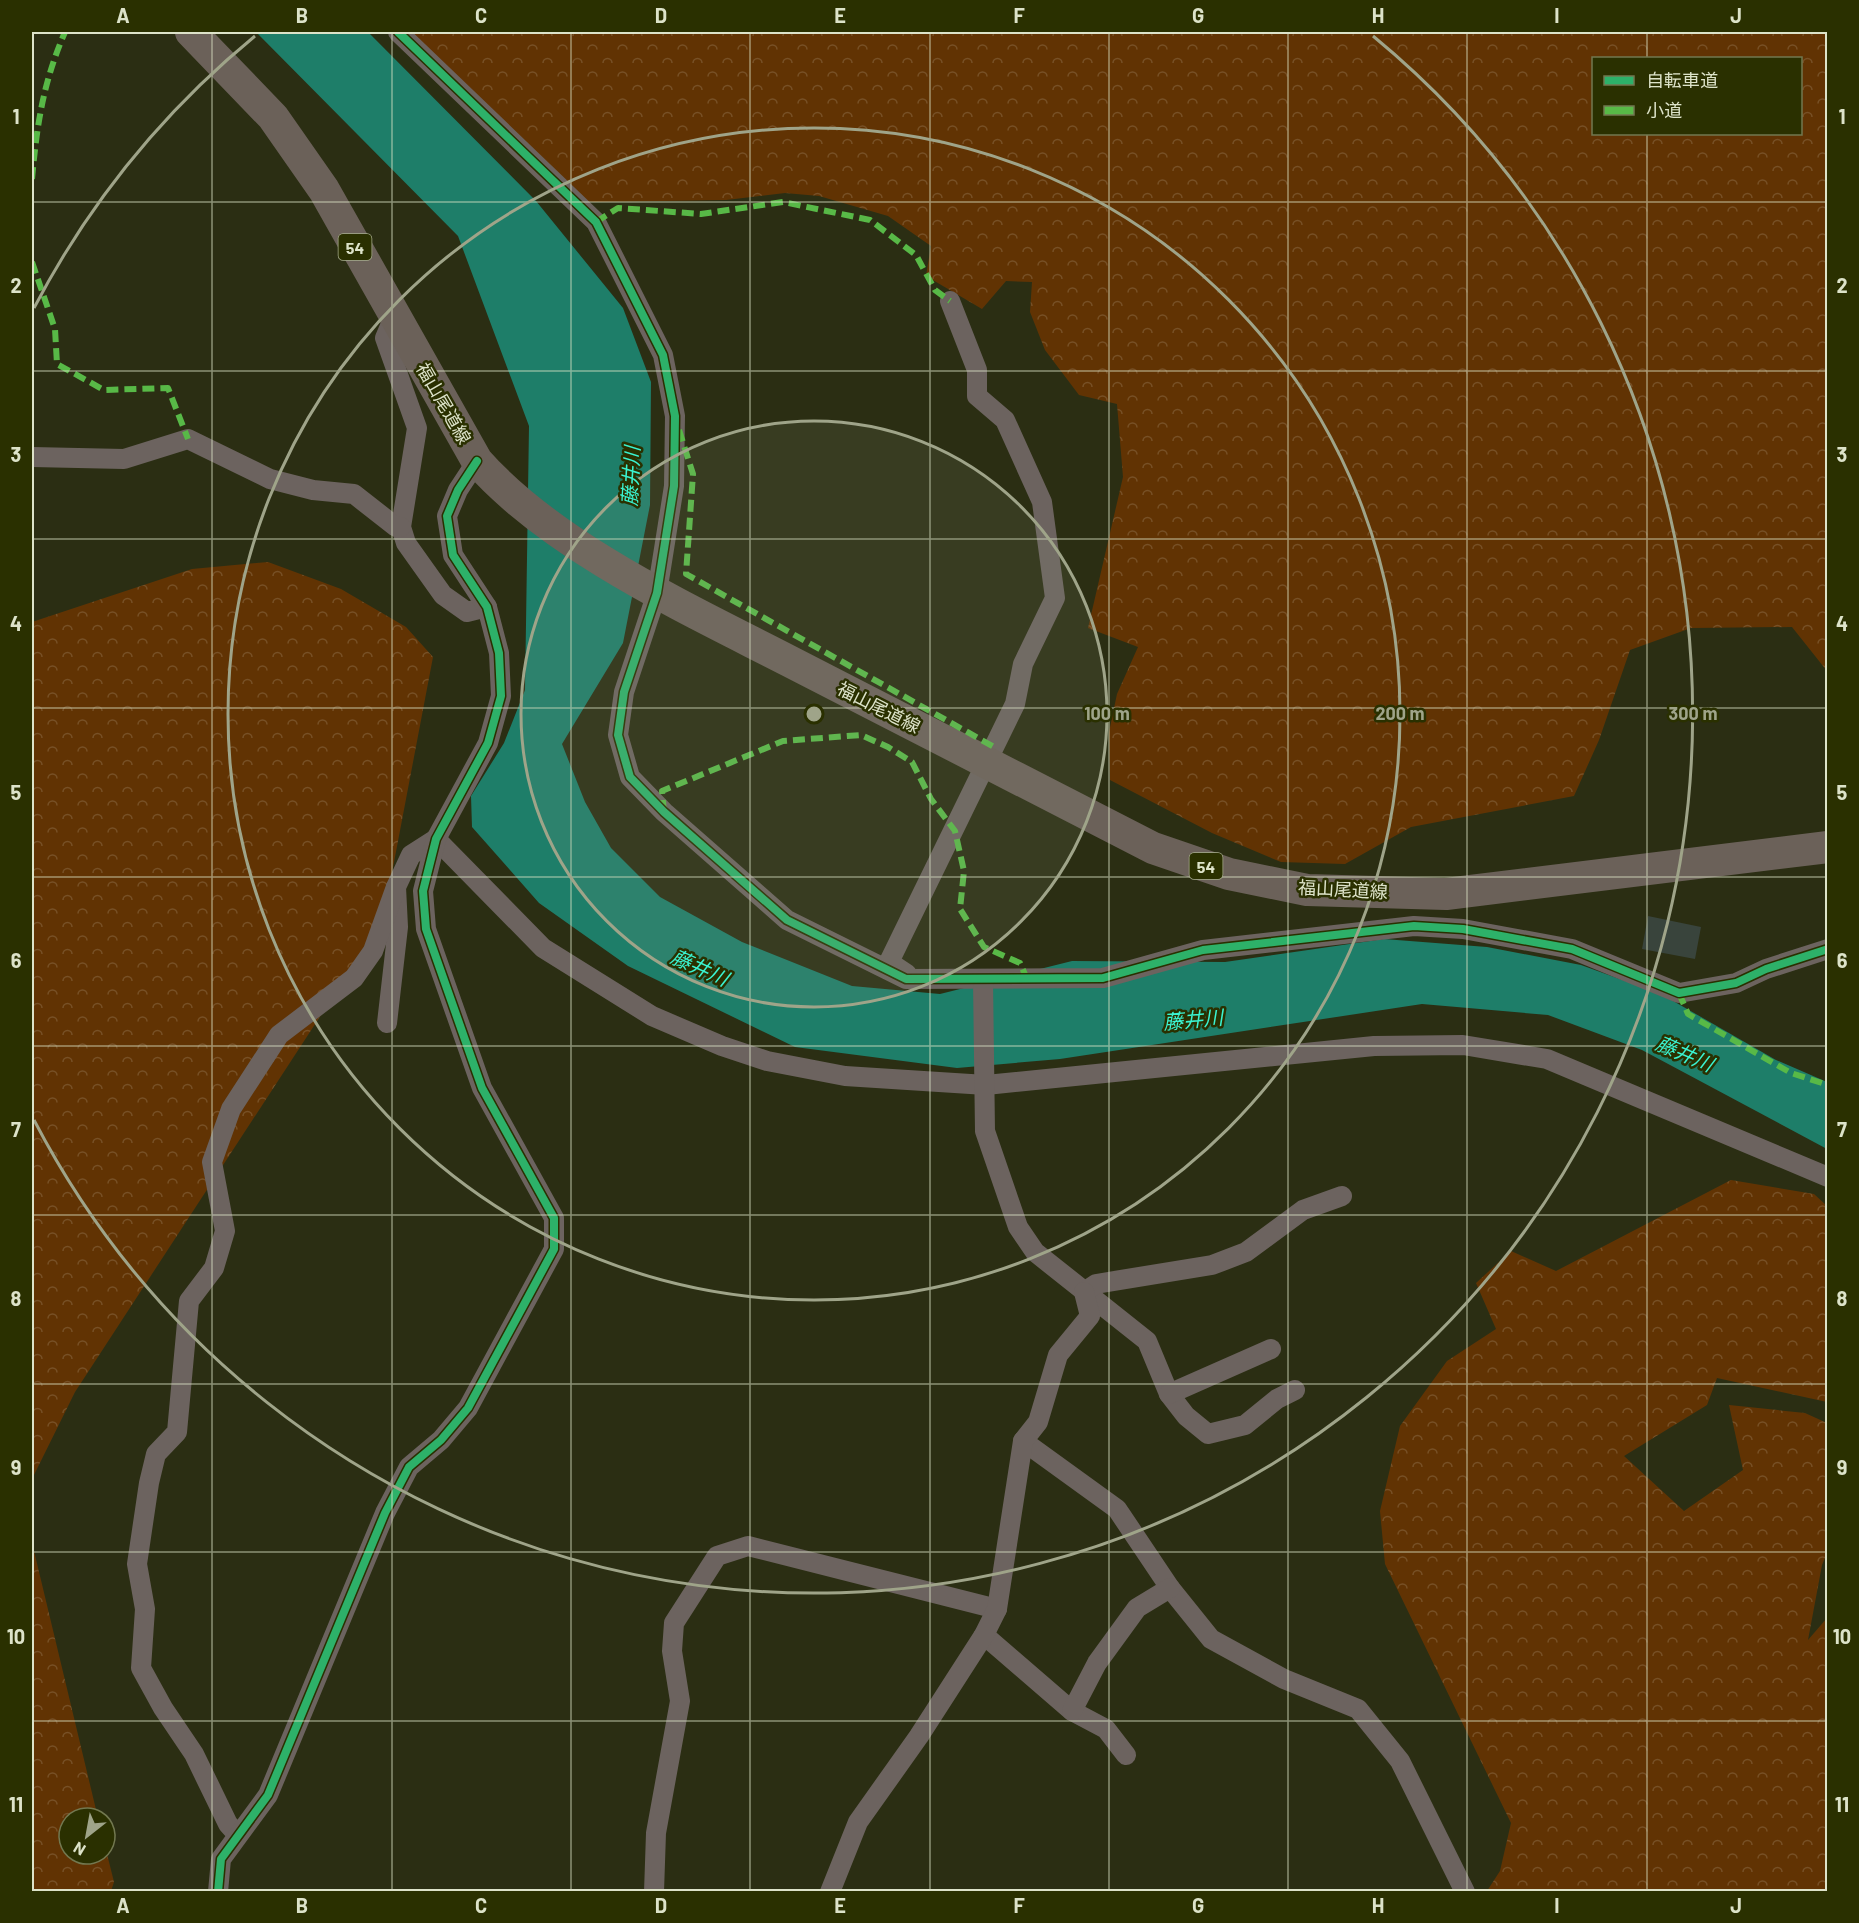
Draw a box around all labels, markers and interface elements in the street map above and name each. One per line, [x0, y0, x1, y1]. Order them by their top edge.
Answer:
text: A [116, 3, 130, 27]
text: B [296, 3, 308, 27]
text: C [475, 3, 487, 27]
text: D [655, 3, 667, 27]
text: E [834, 3, 846, 27]
text: F [1013, 3, 1025, 27]
text: G [1192, 3, 1204, 27]
text: H [1372, 3, 1384, 27]
text: I [1554, 3, 1560, 27]
text: J [1730, 3, 1742, 27]
legend [1592, 57, 1802, 135]
text: 自転車道 [1646, 69, 1718, 91]
text: 小道 [1646, 99, 1682, 121]
text: 1 [12, 104, 20, 128]
text: 1 [1838, 104, 1846, 128]
road number: 54 [338, 234, 372, 260]
text: 2 [10, 273, 22, 297]
text: 2 [1836, 273, 1848, 297]
street label: 福山尾道線 [412, 359, 476, 447]
text: 3 [11, 442, 21, 466]
text: 3 [1837, 442, 1847, 466]
water label: 藤井川 [616, 443, 644, 507]
text: 4 [10, 611, 22, 635]
text: 4 [1836, 611, 1848, 635]
street label: 福山尾道線 [834, 677, 924, 737]
text: 100 m [1084, 702, 1130, 724]
text: 200 m [1375, 702, 1425, 724]
text: 300 m [1669, 702, 1717, 724]
centre of rings [804, 704, 824, 724]
text: 5 [11, 780, 22, 804]
text: 5 [1837, 780, 1848, 804]
road number: 54 [1190, 853, 1222, 879]
street label: 福山尾道線 [1297, 876, 1389, 902]
water label: 藤井川 [668, 944, 734, 991]
text: 6 [11, 948, 22, 972]
text: 6 [1837, 948, 1848, 972]
water label: 藤井川 [1162, 1004, 1226, 1034]
water label: 藤井川 [1653, 1030, 1719, 1077]
text: 7 [11, 1117, 21, 1141]
text: 7 [1837, 1117, 1847, 1141]
text: 8 [11, 1286, 22, 1310]
text: 8 [1837, 1286, 1848, 1310]
text: 9 [11, 1455, 21, 1479]
text: 9 [1837, 1455, 1847, 1479]
text: 10 [7, 1624, 25, 1648]
text: 10 [1833, 1624, 1851, 1648]
text: 11 [9, 1792, 23, 1816]
text: 11 [1835, 1792, 1849, 1816]
north arrow [57, 1806, 117, 1866]
text: N [70, 1838, 88, 1860]
text: A [116, 1893, 130, 1917]
text: B [296, 1893, 308, 1917]
text: C [475, 1893, 487, 1917]
text: D [655, 1893, 667, 1917]
text: E [834, 1893, 846, 1917]
text: F [1013, 1893, 1025, 1917]
text: G [1192, 1893, 1204, 1917]
text: H [1372, 1893, 1384, 1917]
text: I [1554, 1893, 1560, 1917]
text: J [1730, 1893, 1742, 1917]

